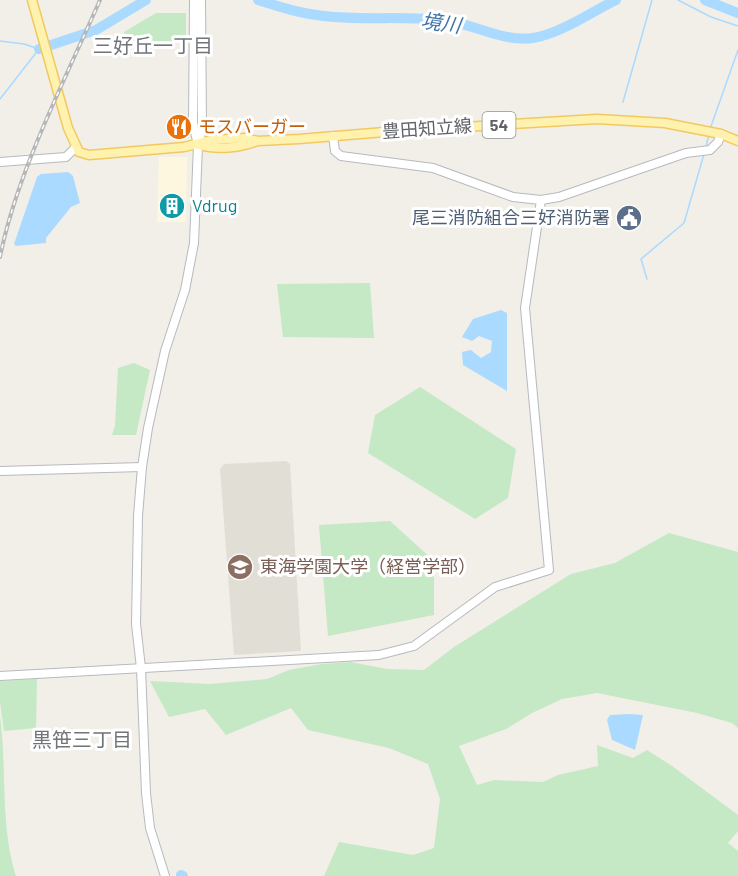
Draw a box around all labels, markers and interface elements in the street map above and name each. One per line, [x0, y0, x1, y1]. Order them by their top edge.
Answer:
water label: 境川 [420, 7, 465, 37]
district label: 三好丘一丁目 [93, 33, 213, 57]
restaurant icon: モスバーガー [164, 112, 194, 142]
road number: 54 [482, 112, 516, 138]
street label: 豊田知立線 [381, 114, 473, 142]
place label: モスバーガー [198, 115, 306, 137]
building icon: Vdrug [157, 191, 187, 221]
place label: Vdrug [192, 194, 237, 216]
public building icon: 尾三消防組合三好消防署 [614, 203, 644, 233]
place label: 尾三消防組合三好消防署 [412, 206, 610, 228]
school or university icon: 東海学園大学（経営学部） [225, 552, 255, 582]
place label: 東海学園大学（経営学部） [260, 555, 476, 577]
district label: 黒笹三丁目 [32, 727, 132, 751]

